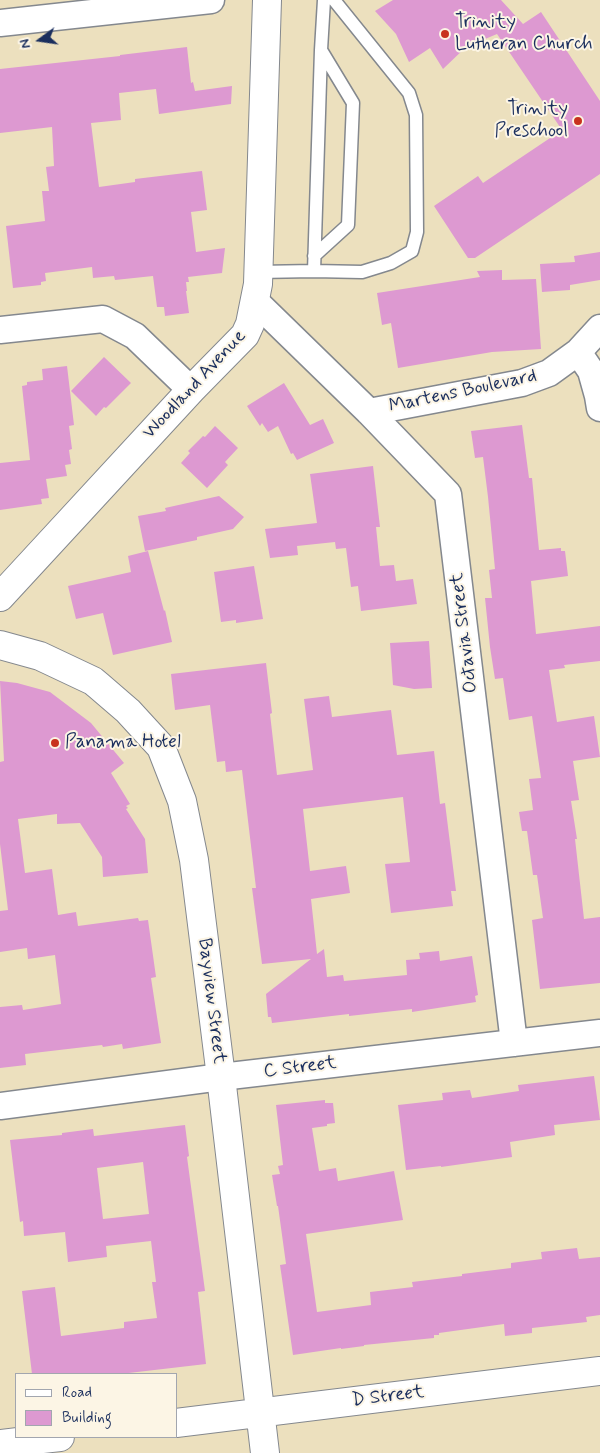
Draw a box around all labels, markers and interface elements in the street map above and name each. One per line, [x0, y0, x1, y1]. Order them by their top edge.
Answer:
place label: Trinity Lutheran Church [455, 12, 593, 56]
north arrow [15, 15, 65, 65]
marker: Trinity Lutheran Church [439, 28, 451, 40]
text: N [16, 37, 35, 50]
place label: Trinity Preschool [494, 99, 568, 143]
marker: Trinity Preschool [572, 115, 584, 127]
street label: Woodland Avenue [139, 326, 251, 444]
street label: Martens Boulevard [387, 365, 539, 419]
street label: Octavia Street [446, 572, 484, 694]
place label: Panama Hotel [65, 732, 181, 754]
marker: Panama Hotel [49, 737, 61, 749]
street label: Bayview Street [192, 937, 230, 1065]
street label: C Street [262, 1052, 338, 1084]
legend [15, 1373, 178, 1438]
street label: D Street [351, 1381, 425, 1413]
text: Road [62, 1383, 92, 1403]
text: Building [62, 1408, 112, 1428]

